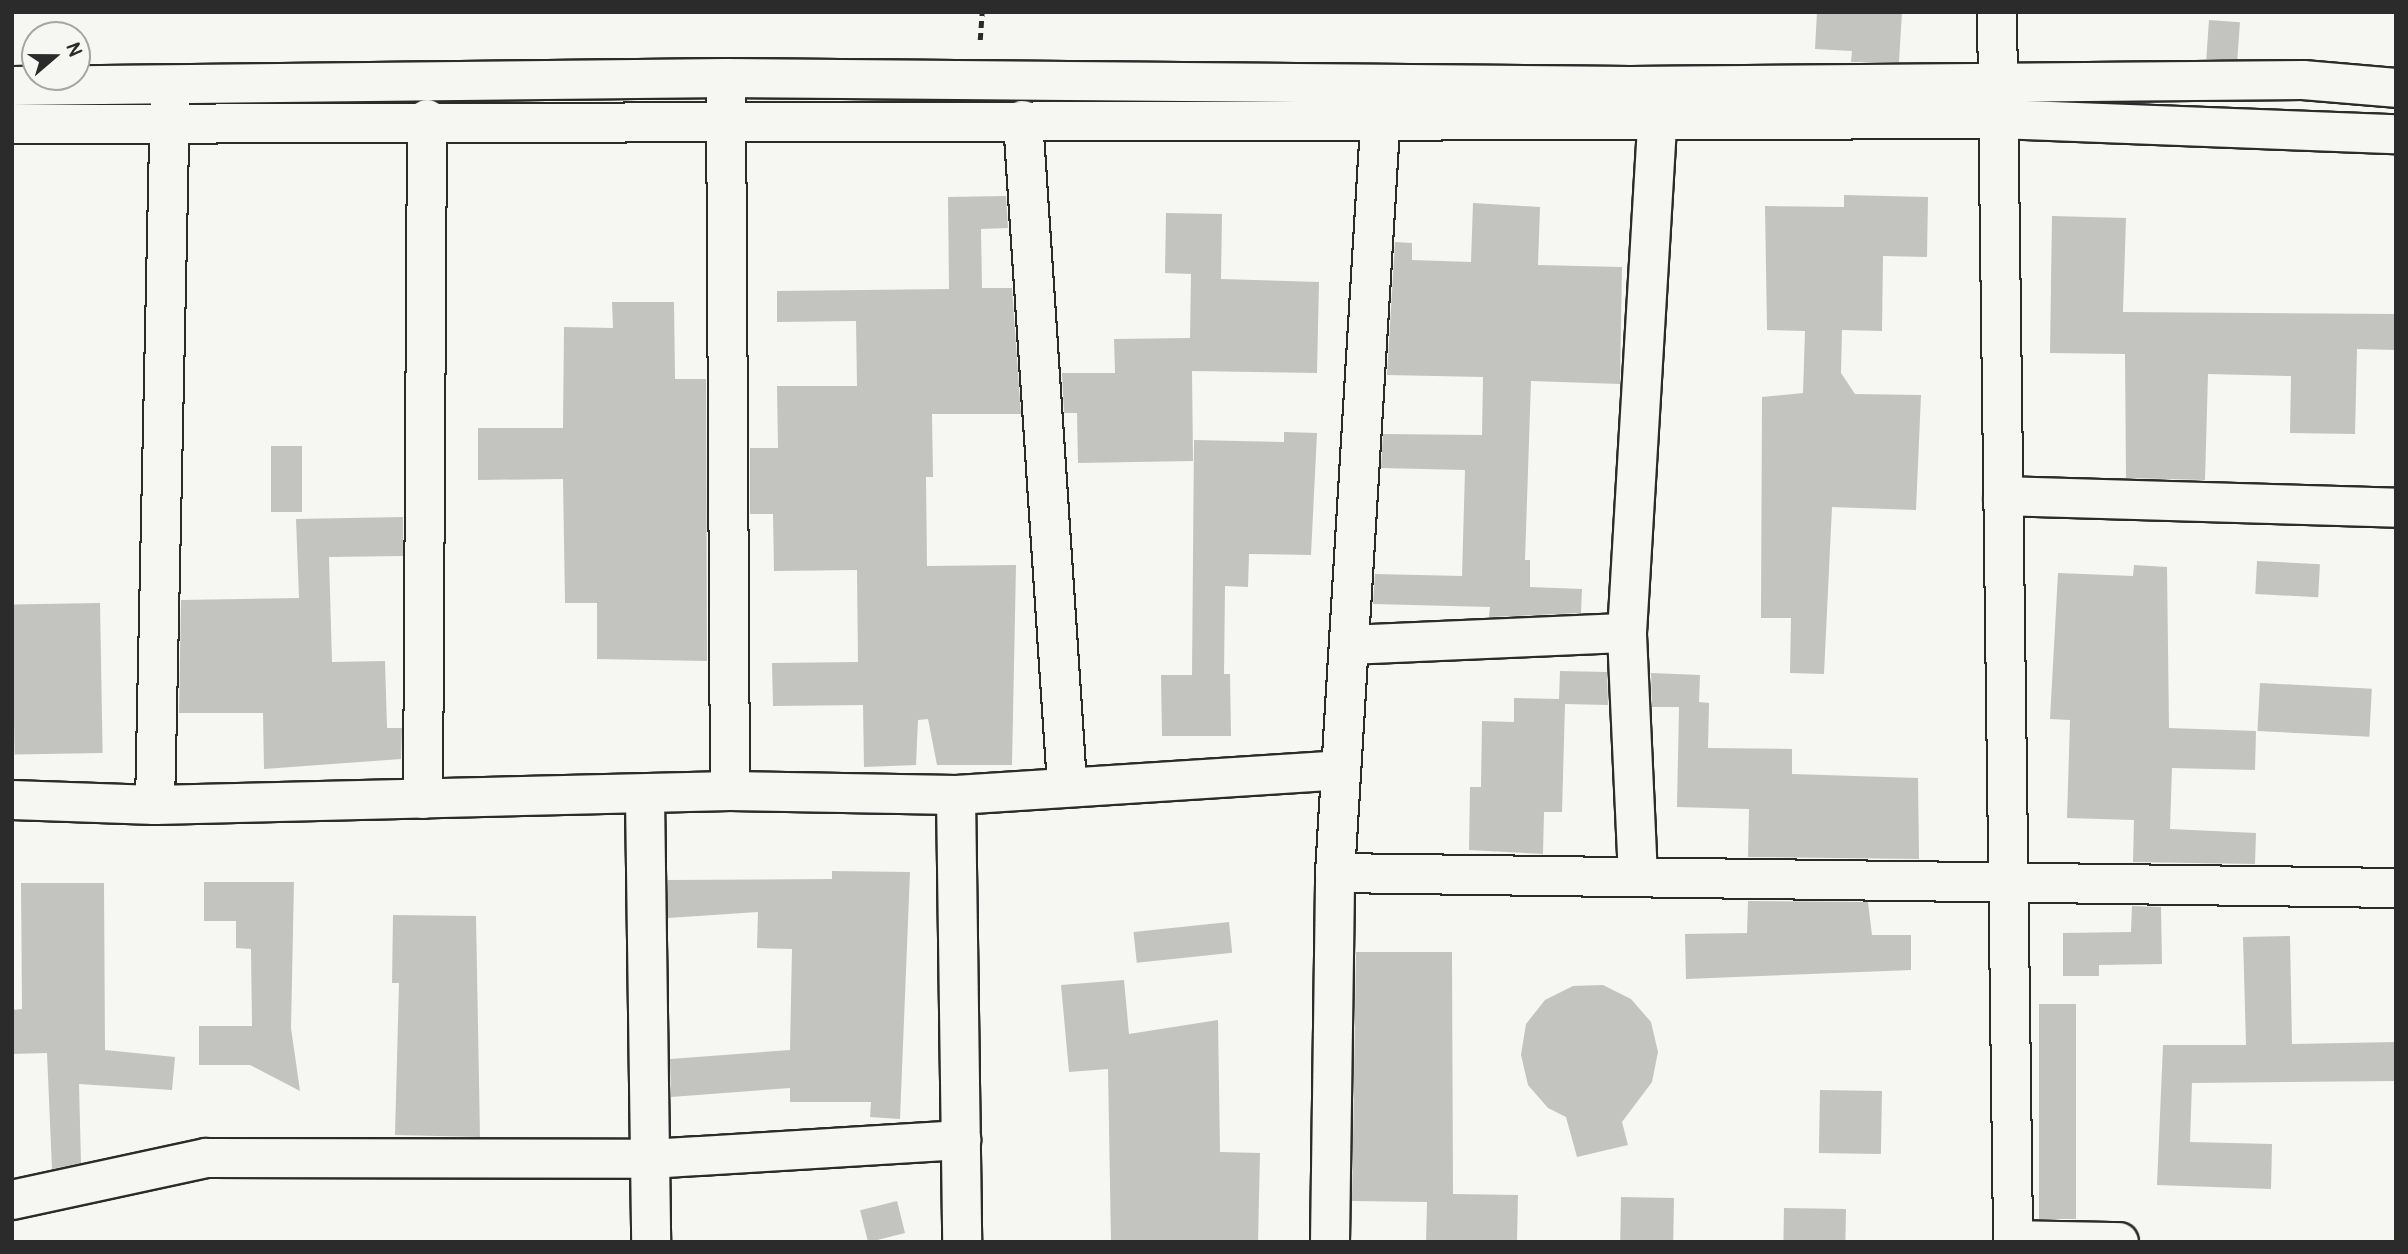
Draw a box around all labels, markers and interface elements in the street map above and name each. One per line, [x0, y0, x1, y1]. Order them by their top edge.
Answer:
north arrow [21, 21, 91, 91]
text: N [60, 39, 87, 60]

